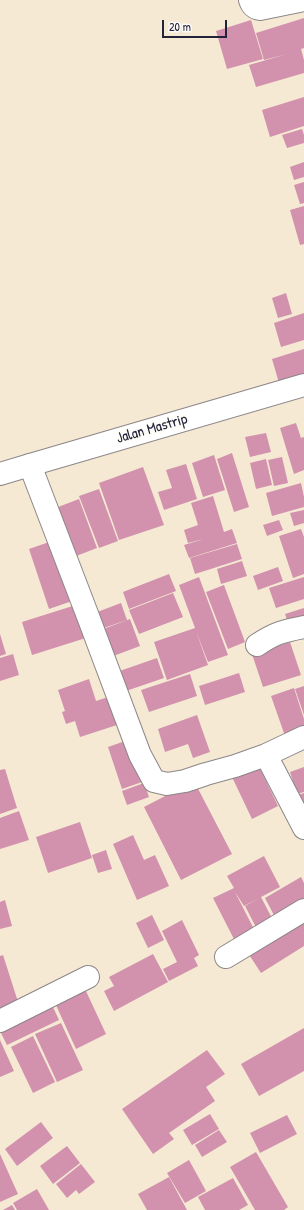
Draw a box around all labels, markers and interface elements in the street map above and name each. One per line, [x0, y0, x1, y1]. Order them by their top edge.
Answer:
scale bar [164, 12, 229, 38]
text: 20 m [169, 18, 191, 35]
street label: Jalan Mastrip [115, 410, 189, 448]

